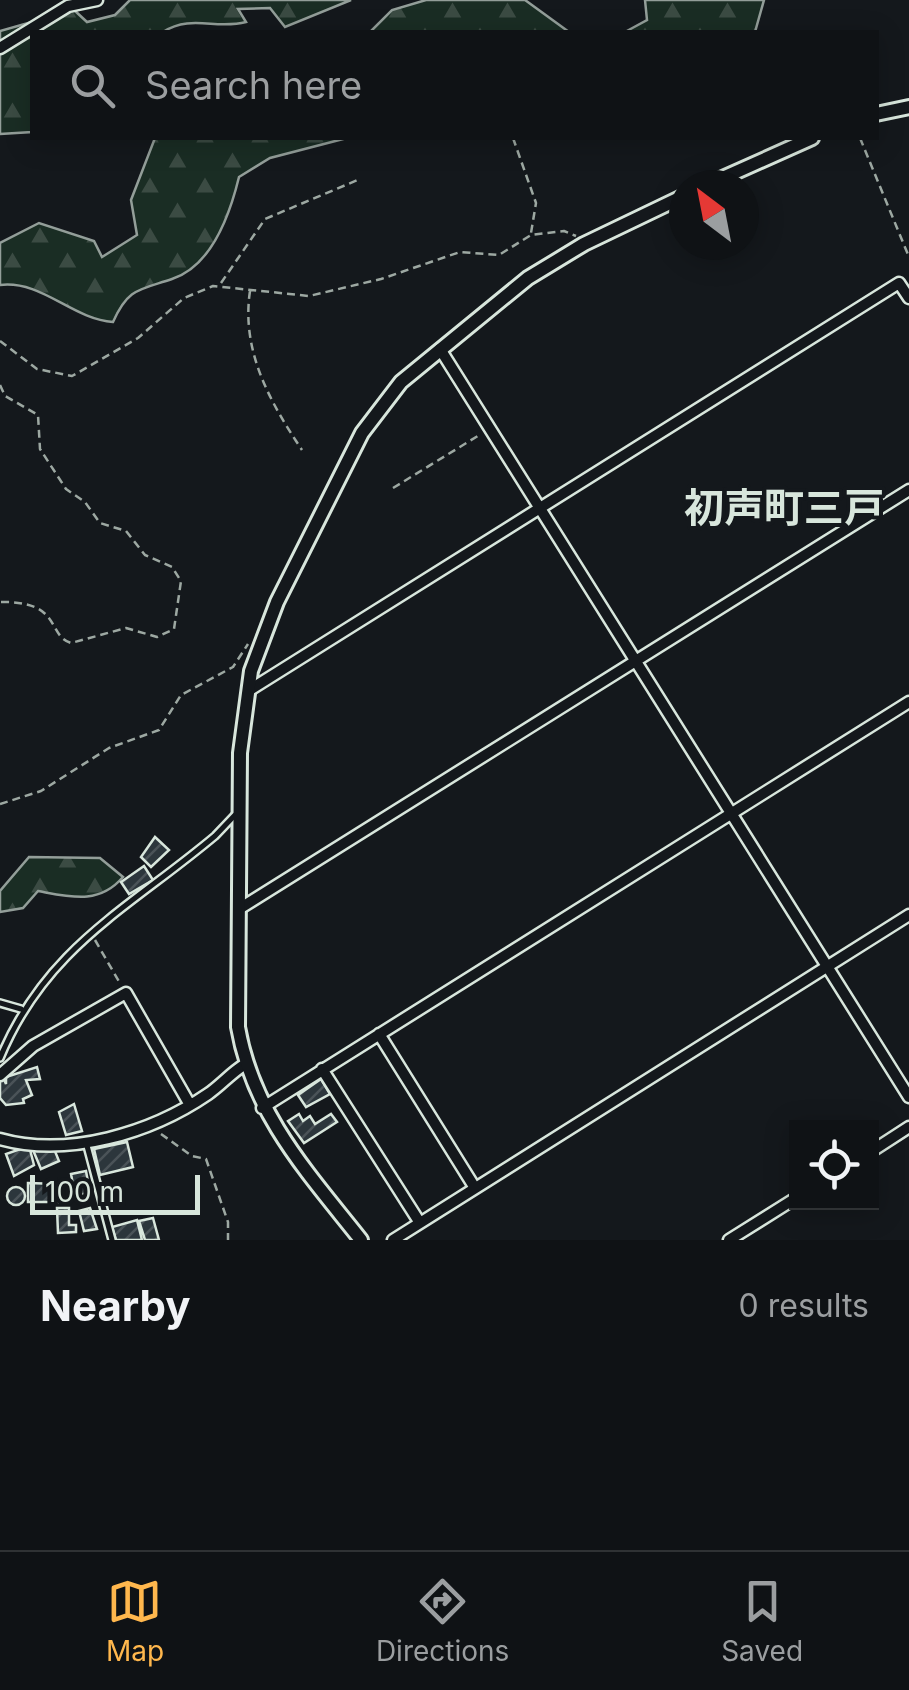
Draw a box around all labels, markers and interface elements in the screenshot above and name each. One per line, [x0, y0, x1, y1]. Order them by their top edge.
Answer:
search box [30, 30, 879, 140]
icon: search [65, 58, 120, 113]
text: Search here [145, 62, 362, 108]
north arrow [669, 170, 759, 260]
district label: 初声町三戸 [684, 483, 884, 532]
map controls [789, 1120, 879, 1210]
button: locate [789, 1120, 879, 1210]
scale bar [30, 1170, 200, 1214]
text: 100 m [45, 1175, 124, 1209]
text: Nearby [40, 1280, 191, 1331]
text: 0 results [739, 1286, 869, 1325]
tab: Map [106, 1574, 164, 1668]
tab: Directions [376, 1574, 509, 1668]
tab: Saved [721, 1574, 803, 1668]

